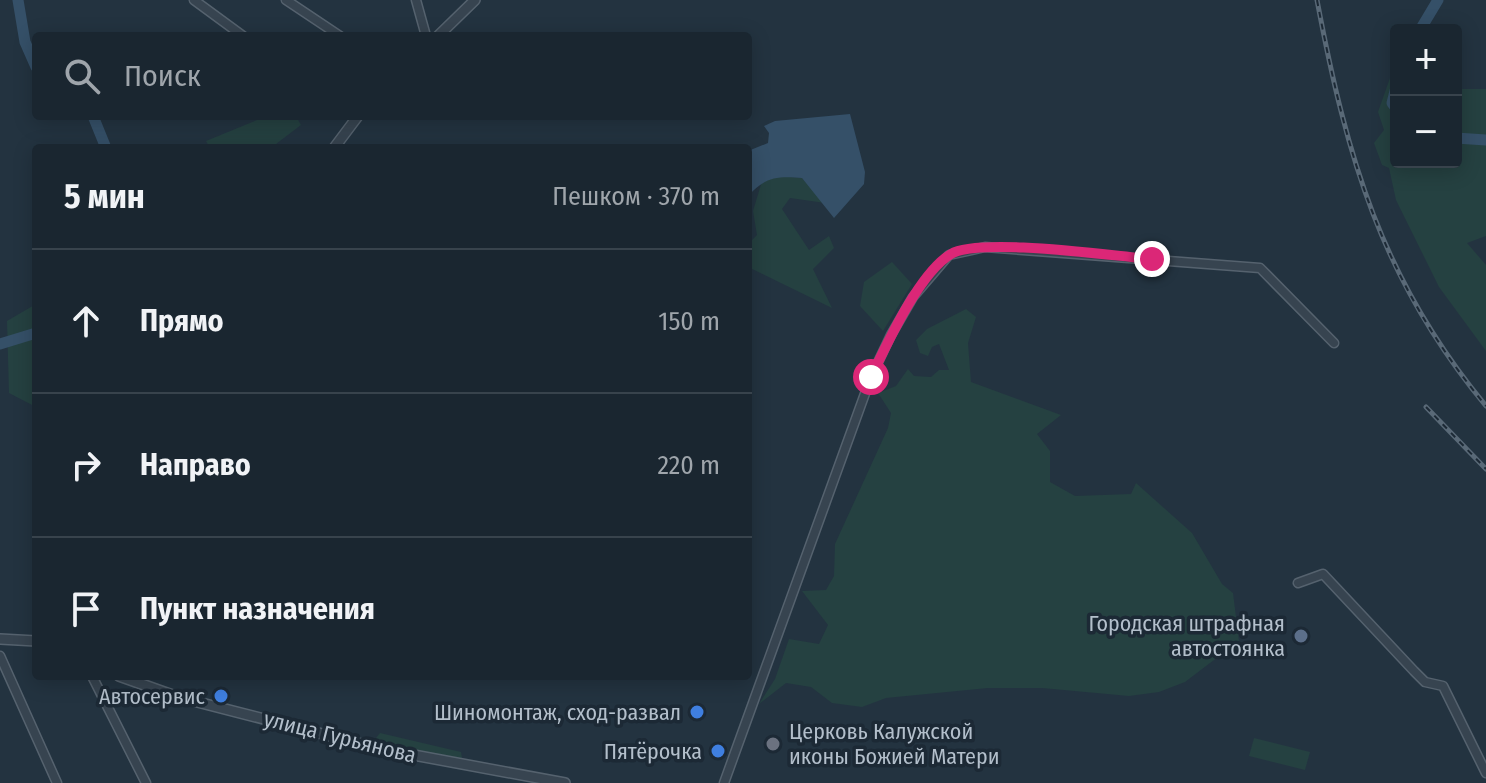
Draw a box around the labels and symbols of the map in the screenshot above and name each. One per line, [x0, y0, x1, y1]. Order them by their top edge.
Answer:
route end [1134, 241, 1170, 277]
route start [853, 359, 889, 395]
place label: Городская штрафная автостоянка [1089, 610, 1285, 662]
marker: Городская штрафная автостоянка [1292, 627, 1310, 645]
place label: Автосервис [99, 683, 206, 710]
marker: Автосервис [212, 687, 230, 705]
place label: Шиномонтаж, сход-развал [434, 699, 681, 726]
marker: Шиномонтаж, сход-развал [688, 703, 706, 721]
street label: улица Гурьянова [261, 705, 419, 769]
place label: Церковь Калужской иконы Божией Матери [789, 718, 999, 770]
marker: Церковь Калужской иконы Божией Матери [764, 735, 782, 753]
place label: Пятёрочка [604, 738, 702, 765]
marker: Пятёрочка [709, 742, 727, 760]

